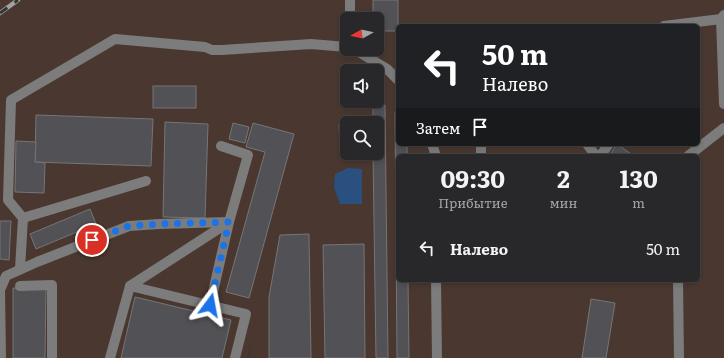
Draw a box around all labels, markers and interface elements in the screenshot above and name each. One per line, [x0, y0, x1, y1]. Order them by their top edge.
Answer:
north arrow [340, 12, 384, 56]
map controls [340, 12, 384, 160]
text: 50 m [482, 32, 548, 74]
icon: left [416, 40, 468, 92]
button: sound [340, 64, 384, 108]
text: Налево [482, 70, 548, 97]
button: search [340, 116, 384, 160]
text: Затем [416, 116, 461, 139]
icon: arrive [469, 116, 491, 138]
text: 09:30 [441, 160, 505, 195]
text: 2 [557, 160, 570, 195]
text: 130 [620, 160, 658, 195]
text: Прибытие [438, 193, 507, 212]
text: мин [550, 193, 577, 212]
text: m [632, 193, 645, 212]
pin [75, 223, 109, 257]
icon: arrive [81, 229, 103, 251]
icon: left [416, 237, 438, 259]
text: Налево [450, 237, 508, 260]
text: 50 m [646, 237, 680, 260]
position arrow [189, 284, 231, 326]

